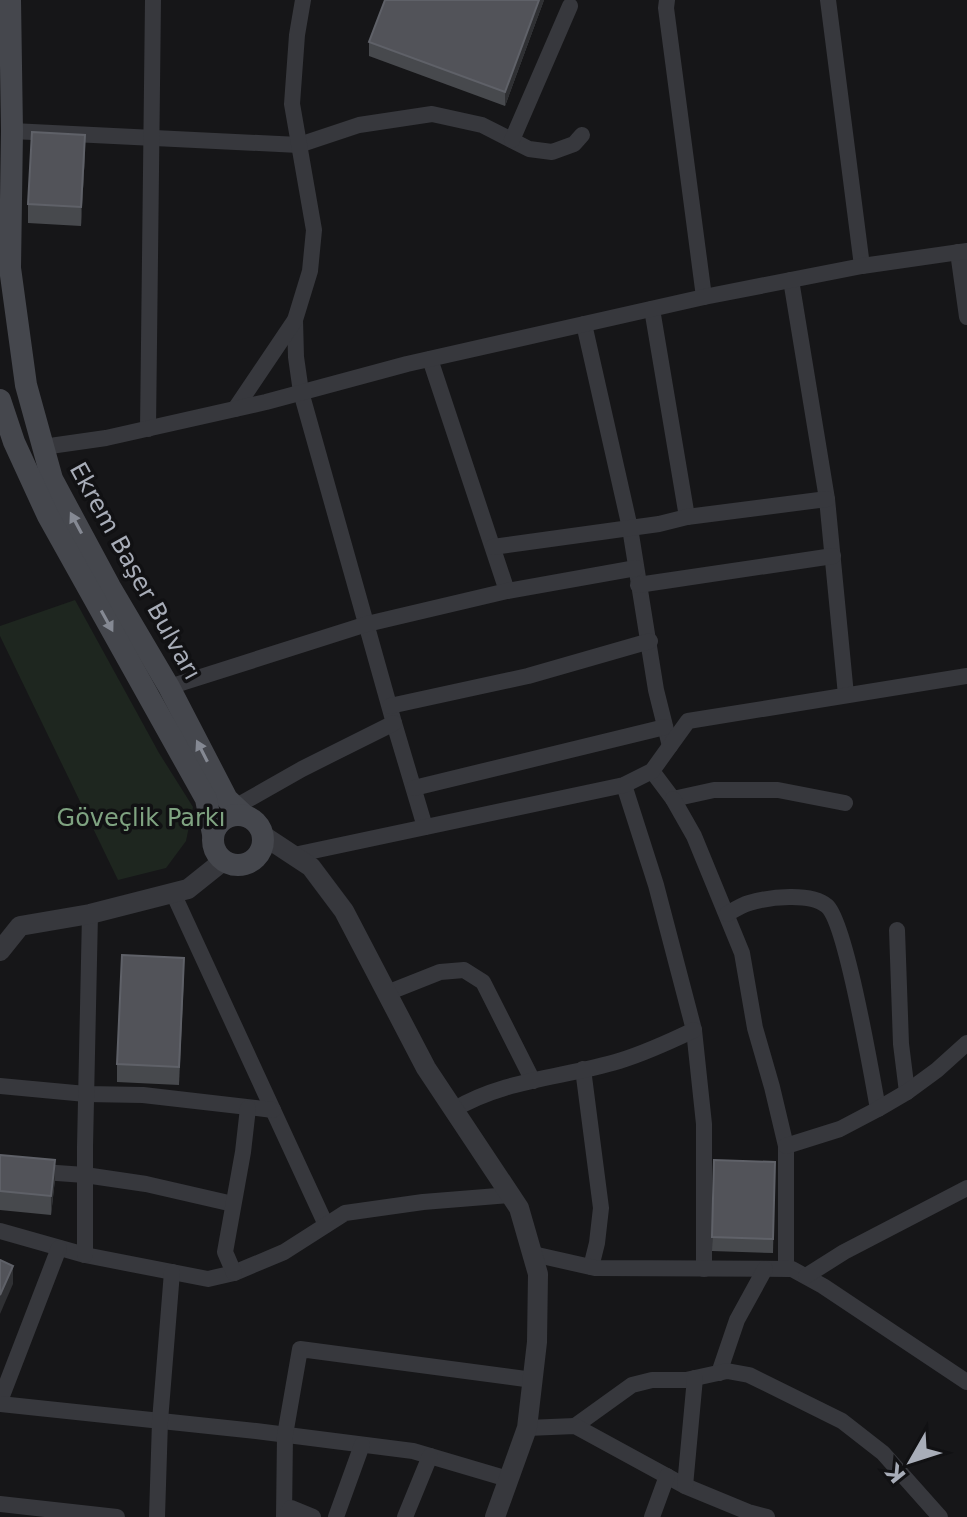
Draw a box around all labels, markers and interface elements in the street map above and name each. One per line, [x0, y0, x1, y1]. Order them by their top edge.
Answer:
street label: Ekrem Başer Bulvarı [64, 458, 206, 684]
one-way arrow [70, 512, 83, 535]
one-way arrow [100, 610, 113, 633]
one-way arrow [195, 739, 209, 762]
park label: Göveçlik Parkı [57, 804, 225, 832]
north arrow [871, 1421, 951, 1501]
text: K [880, 1458, 911, 1488]

